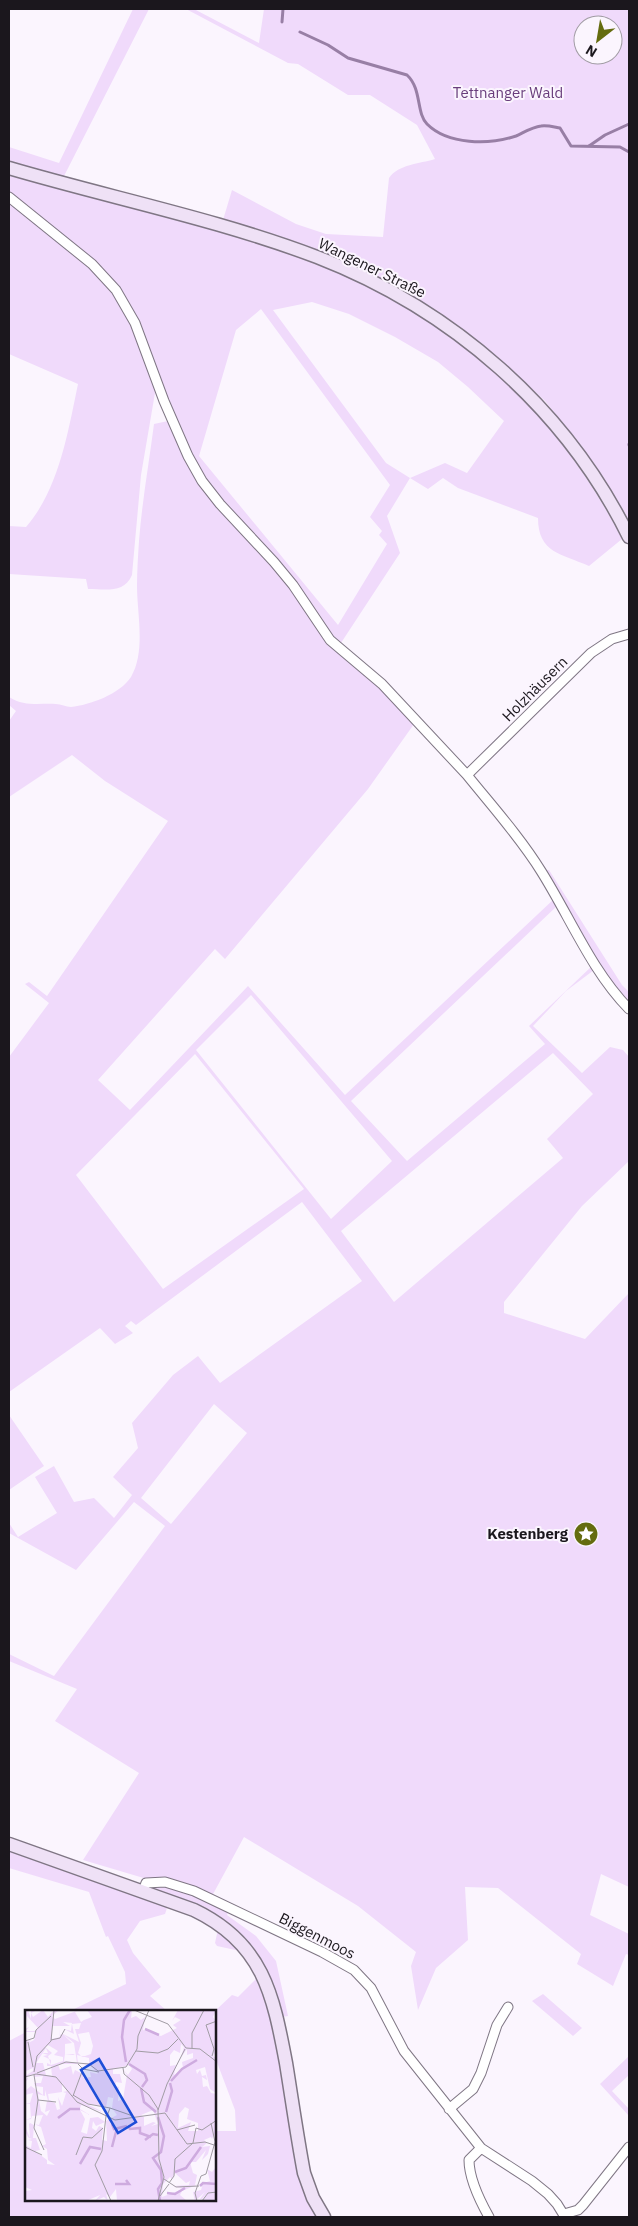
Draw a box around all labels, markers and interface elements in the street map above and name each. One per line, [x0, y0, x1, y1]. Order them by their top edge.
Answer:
north arrow [573, 15, 623, 65]
text: N [582, 41, 600, 61]
park label: Tettnanger Wald [453, 83, 563, 102]
street label: Wangener Straße [316, 233, 429, 302]
street label: Holzhäusern [498, 652, 571, 725]
place icon: Kestenberg [573, 1521, 599, 1547]
place label: Kestenberg [487, 1524, 569, 1543]
street label: Biggenmoos [276, 1908, 359, 1963]
inset map [25, 2010, 216, 2201]

